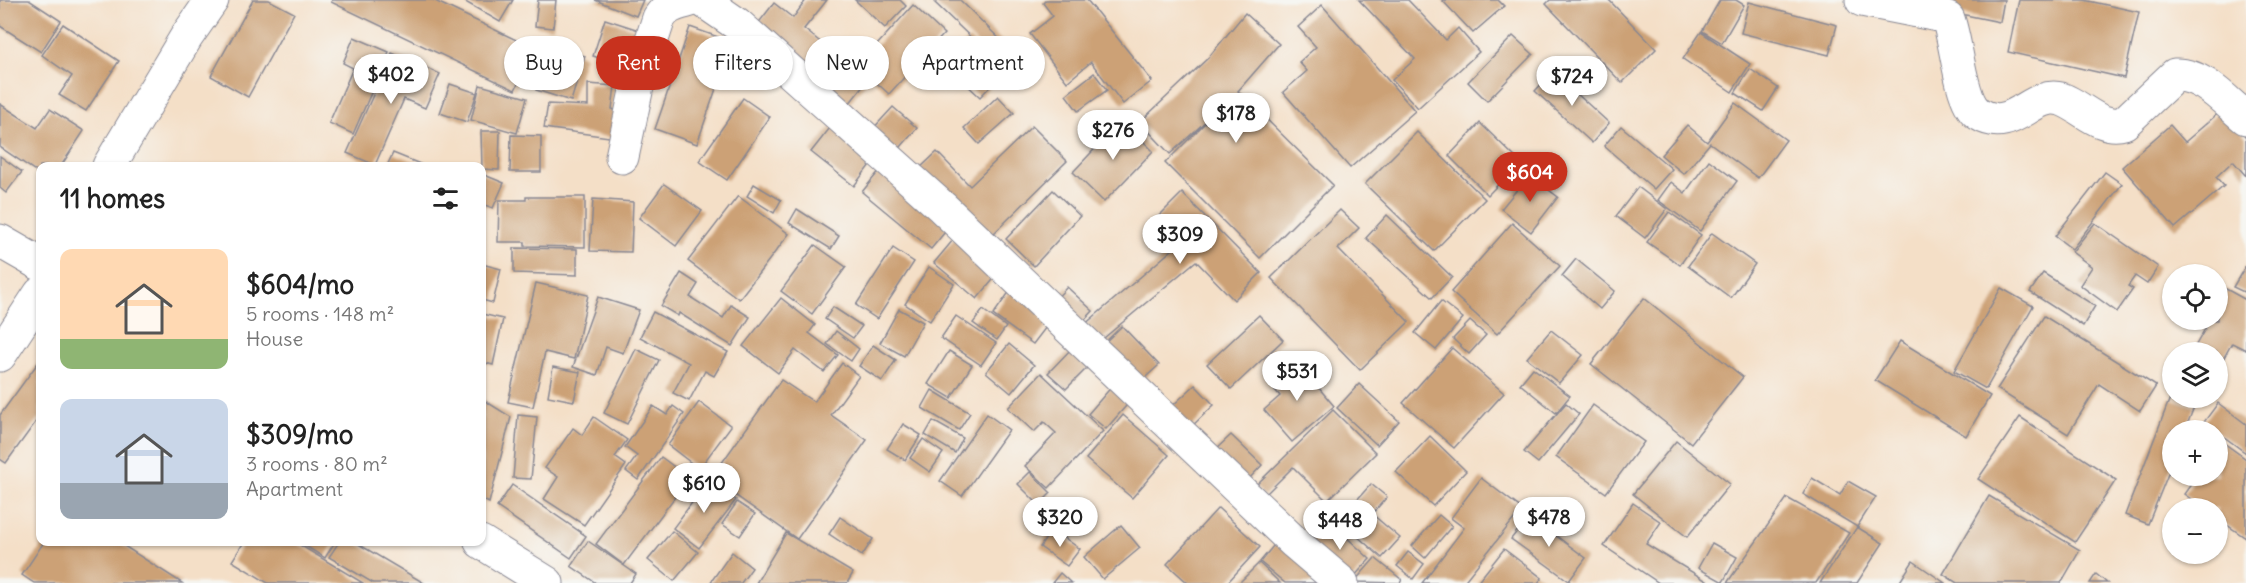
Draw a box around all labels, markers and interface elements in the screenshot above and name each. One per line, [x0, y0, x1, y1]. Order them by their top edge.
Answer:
chip: Buy [504, 36, 584, 90]
chip: Rent [596, 36, 681, 90]
chip: Filters [693, 36, 793, 90]
chip: New [805, 36, 889, 90]
chip: Apartment [901, 36, 1045, 90]
pin: $402 [355, 54, 427, 105]
pin: $724 [1536, 56, 1608, 107]
text: $402 [368, 61, 414, 86]
text: $724 [1550, 63, 1594, 88]
pin: $178 [1200, 93, 1272, 144]
text: $178 [1216, 100, 1256, 125]
pin: $276 [1077, 110, 1149, 161]
text: $276 [1091, 117, 1135, 142]
pin: $604 [1494, 152, 1566, 203]
text: $604 [1506, 159, 1554, 184]
text: 11 homes [60, 182, 165, 215]
icon: filters [429, 182, 462, 215]
pin: $309 [1144, 214, 1216, 265]
text: $309 [1156, 221, 1204, 246]
map controls [2162, 264, 2228, 564]
button: locate [2162, 264, 2228, 330]
text: $604/mo [246, 268, 354, 301]
icon: home [108, 273, 180, 345]
text: 5 rooms · 148 m² [246, 301, 394, 326]
text: House [246, 326, 303, 351]
button: layers [2162, 342, 2228, 408]
pin: $531 [1261, 351, 1333, 402]
text: $531 [1276, 358, 1318, 383]
text: $309/mo [246, 418, 353, 451]
button: + [2162, 420, 2228, 486]
icon: home [108, 423, 180, 495]
text: 3 rooms · 80 m² [246, 451, 388, 476]
pin: $610 [668, 463, 740, 514]
text: $610 [682, 470, 726, 495]
text: Apartment [246, 476, 343, 501]
pin: $320 [1024, 497, 1096, 548]
pin: $478 [1513, 497, 1585, 548]
button: − [2162, 498, 2228, 564]
pin: $448 [1304, 500, 1376, 551]
text: $320 [1037, 504, 1083, 529]
text: $478 [1527, 504, 1571, 529]
text: $448 [1317, 507, 1363, 532]

